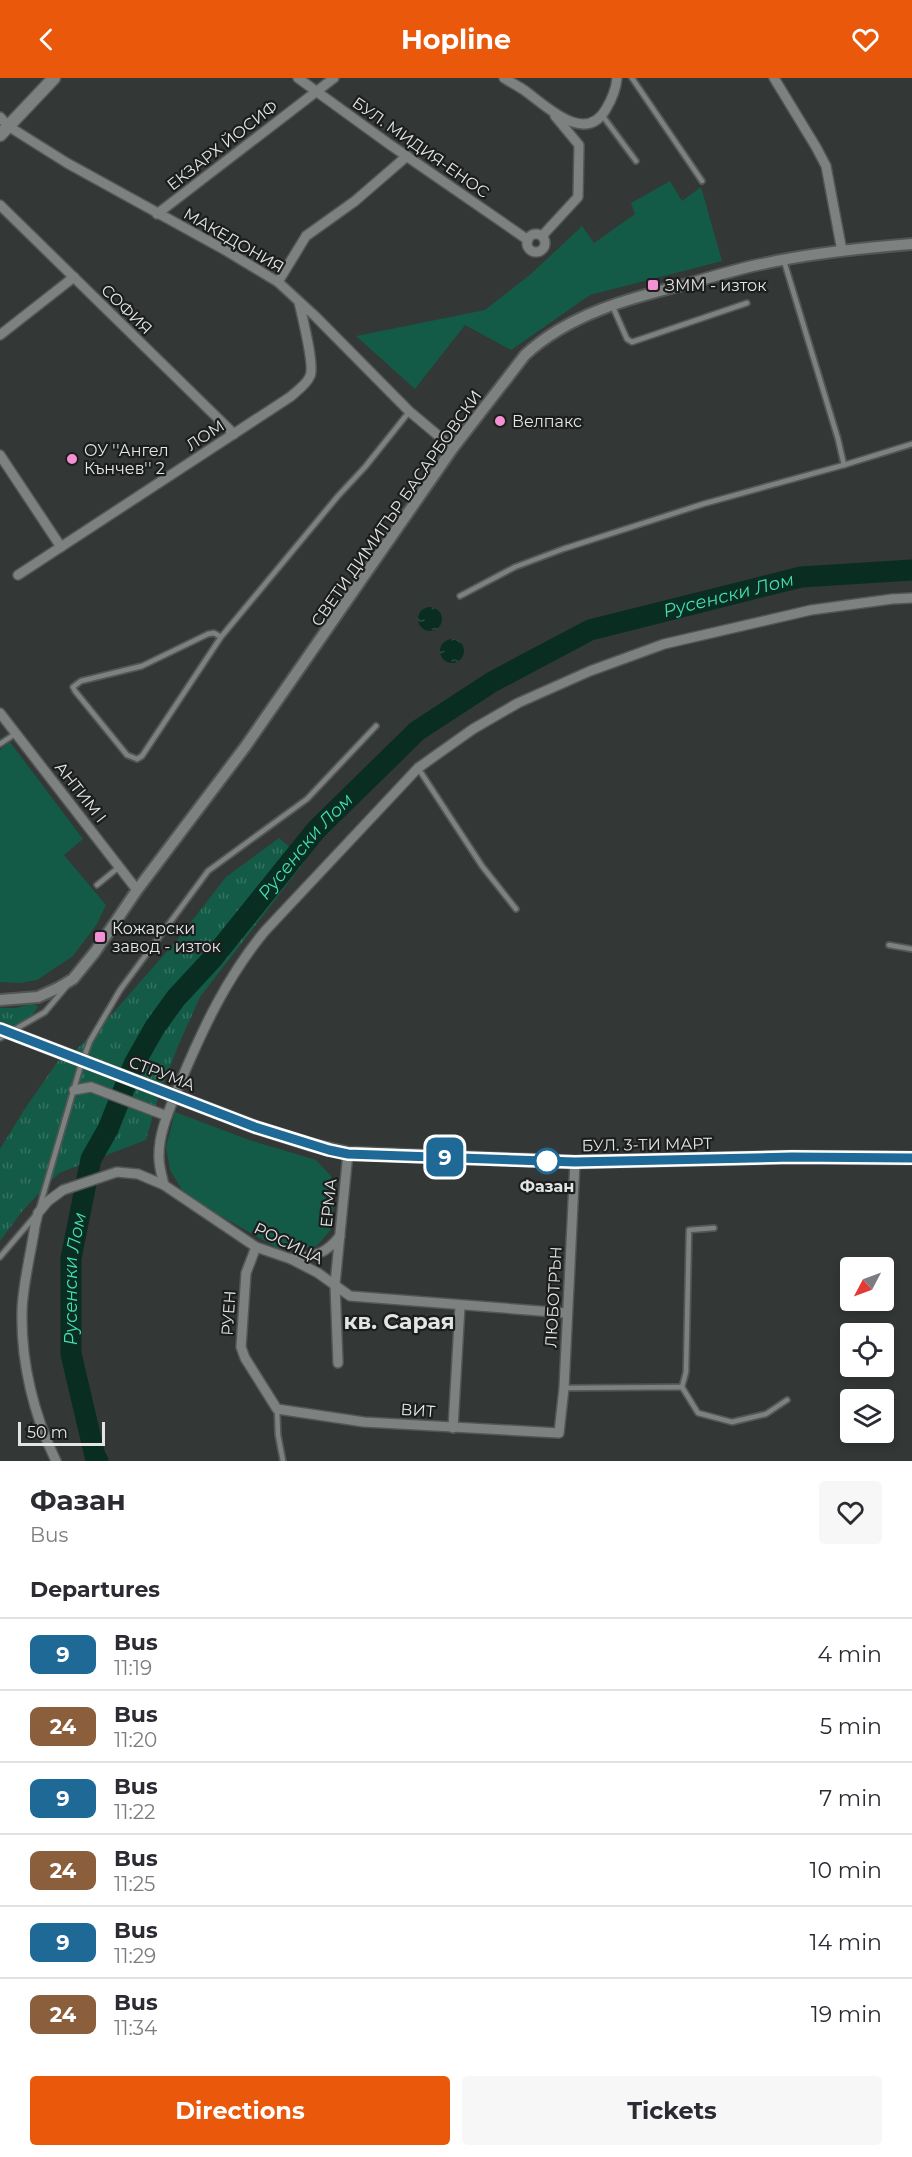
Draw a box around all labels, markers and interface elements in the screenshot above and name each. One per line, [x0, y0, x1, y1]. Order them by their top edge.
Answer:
icon: back [30, 23, 63, 56]
text: Hopline [401, 23, 511, 56]
icon: heart [849, 23, 882, 56]
street label: БУЛ. МИДИЯ-ЕНОС [349, 93, 493, 202]
street label: ЕКЗАРХ ЙОСИФ [163, 96, 281, 194]
street label: МАКЕДОНИЯ [180, 204, 287, 277]
place label: ЗММ - изток [665, 276, 767, 295]
marker: ЗММ - изток [646, 278, 660, 292]
street label: СОФИЯ [97, 280, 156, 338]
street label: СВЕТИ ДИМИТЪР БАСАРБОВСКИ [307, 387, 486, 630]
place label: Велпакс [512, 412, 582, 431]
marker: Велпакс [493, 414, 507, 428]
street label: ЛОМ [183, 416, 228, 455]
place label: ОУ ''Ангел Кънчев'' 2 [84, 441, 169, 478]
marker: ОУ ''Ангел Кънчев'' 2 [65, 452, 79, 466]
water label: Русенски Лом [661, 568, 796, 622]
street label: АНТИМ I [51, 758, 110, 827]
water label: Русенски Лом [253, 789, 358, 904]
place label: Кожарски завод - изток [112, 919, 222, 956]
marker: Кожарски завод - изток [93, 930, 107, 944]
street label: СТРУМА [126, 1052, 198, 1095]
street label: БУЛ. 3-ТИ МАРТ [581, 1134, 713, 1155]
line badge: 9 [426, 1138, 464, 1176]
text: 9 [438, 1145, 452, 1170]
marker: Фазан [534, 1148, 560, 1174]
place label: Фазан [520, 1177, 574, 1196]
street label: ЕРМА [316, 1178, 341, 1228]
water label: Русенски Лом [60, 1210, 91, 1346]
street label: РОСИЦА [251, 1219, 327, 1268]
street label: ЛЮБОТРЪН [541, 1246, 566, 1348]
north arrow [840, 1257, 894, 1311]
map controls [840, 1257, 894, 1443]
street label: РУЕН [217, 1290, 240, 1336]
district label: кв. Сарая [343, 1308, 455, 1335]
button: locate [840, 1323, 894, 1377]
button: layers [840, 1389, 894, 1443]
street label: ВИТ [400, 1400, 436, 1421]
scale bar [18, 1419, 105, 1446]
text: 50 m [27, 1423, 68, 1442]
button: heart [819, 1481, 882, 1544]
text: Фазан [30, 1483, 126, 1517]
text: Bus [30, 1523, 68, 1547]
text: Departures [30, 1576, 160, 1603]
text: Bus [114, 1629, 158, 1656]
text: 4 min [818, 1641, 882, 1668]
text: 9 [56, 1642, 70, 1667]
text: 11:19 [114, 1656, 152, 1680]
text: Bus [114, 1701, 158, 1728]
text: 5 min [820, 1713, 882, 1740]
text: 24 [50, 1714, 76, 1739]
text: 11:20 [114, 1728, 157, 1752]
text: Bus [114, 1773, 158, 1800]
text: 7 min [819, 1785, 882, 1812]
text: 9 [56, 1786, 70, 1811]
text: 11:22 [114, 1800, 155, 1824]
text: Bus [114, 1845, 158, 1872]
text: 10 min [810, 1857, 882, 1884]
text: 24 [50, 1858, 76, 1883]
text: 11:25 [114, 1872, 155, 1896]
text: Bus [114, 1917, 158, 1944]
text: 14 min [810, 1929, 882, 1956]
text: 9 [56, 1930, 70, 1955]
text: 11:29 [114, 1944, 156, 1968]
text: Bus [114, 1989, 158, 2016]
text: 19 min [811, 2001, 882, 2028]
text: 24 [50, 2002, 76, 2027]
text: 11:34 [114, 2016, 157, 2040]
button: Directions [30, 2076, 450, 2145]
button: Tickets [462, 2076, 882, 2145]

